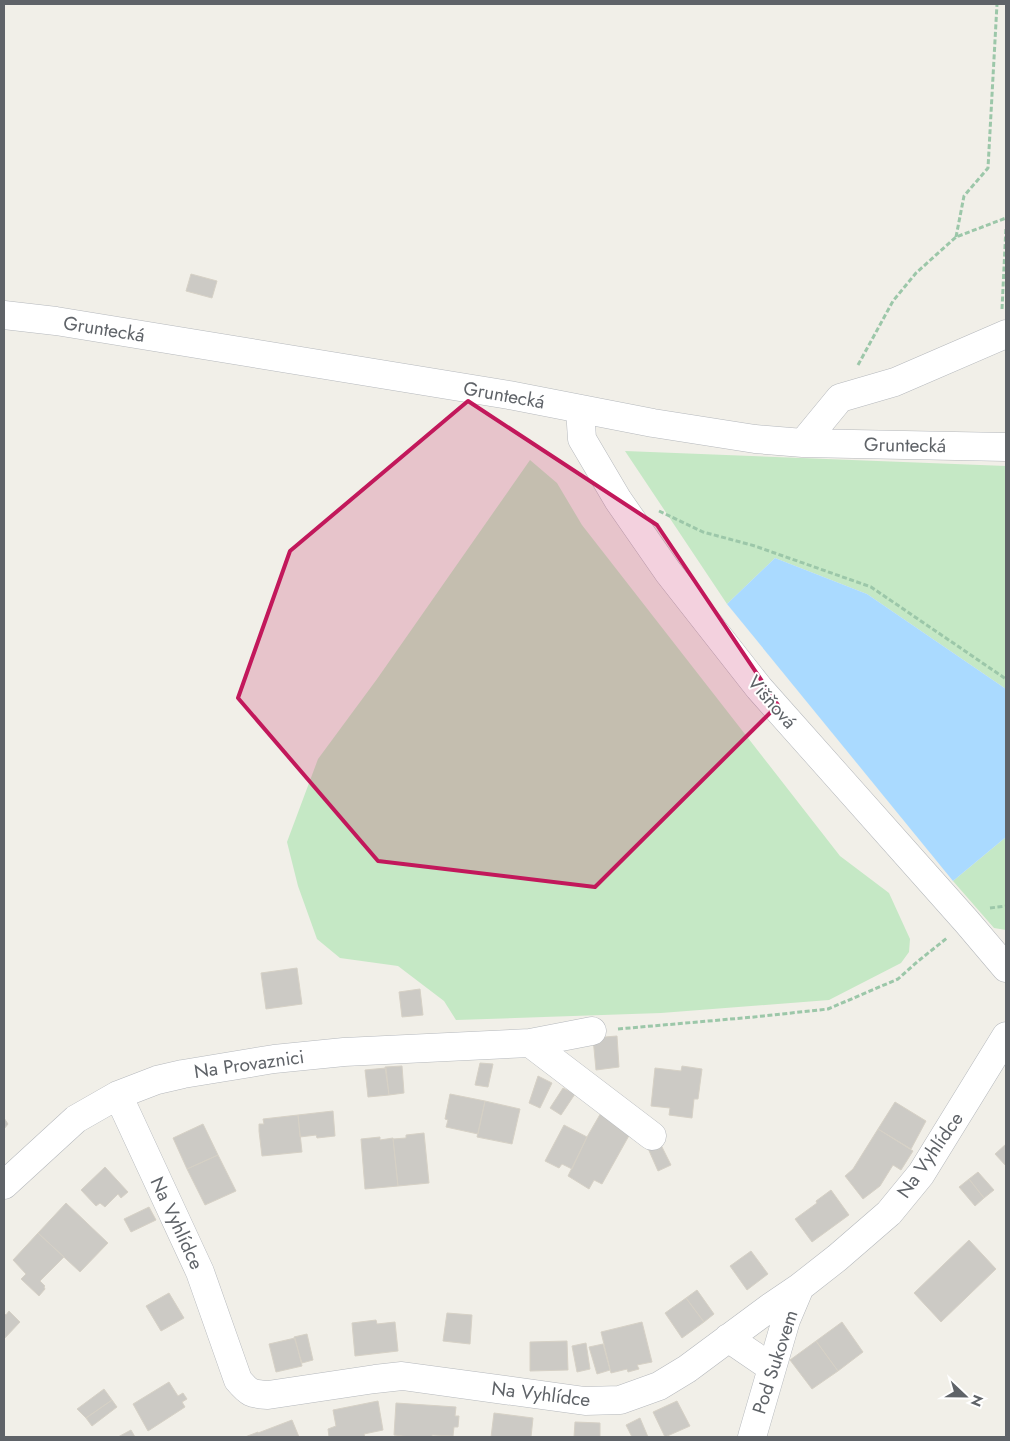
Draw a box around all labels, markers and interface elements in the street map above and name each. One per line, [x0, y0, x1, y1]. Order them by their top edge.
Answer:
street label: Gruntecká [61, 309, 147, 349]
street label: Gruntecká [461, 375, 547, 415]
street label: Gruntecká [864, 431, 946, 459]
street label: Višňová [741, 669, 803, 735]
street label: Na Provaznici [192, 1043, 306, 1085]
street label: Na Vyhlídce [890, 1106, 970, 1203]
street label: Na Vyhlídce [144, 1172, 210, 1274]
street label: Pod Sukovem [745, 1306, 805, 1418]
north arrow [940, 1371, 990, 1421]
street label: Na Vyhlídce [490, 1375, 592, 1413]
text: N [966, 1392, 988, 1410]

